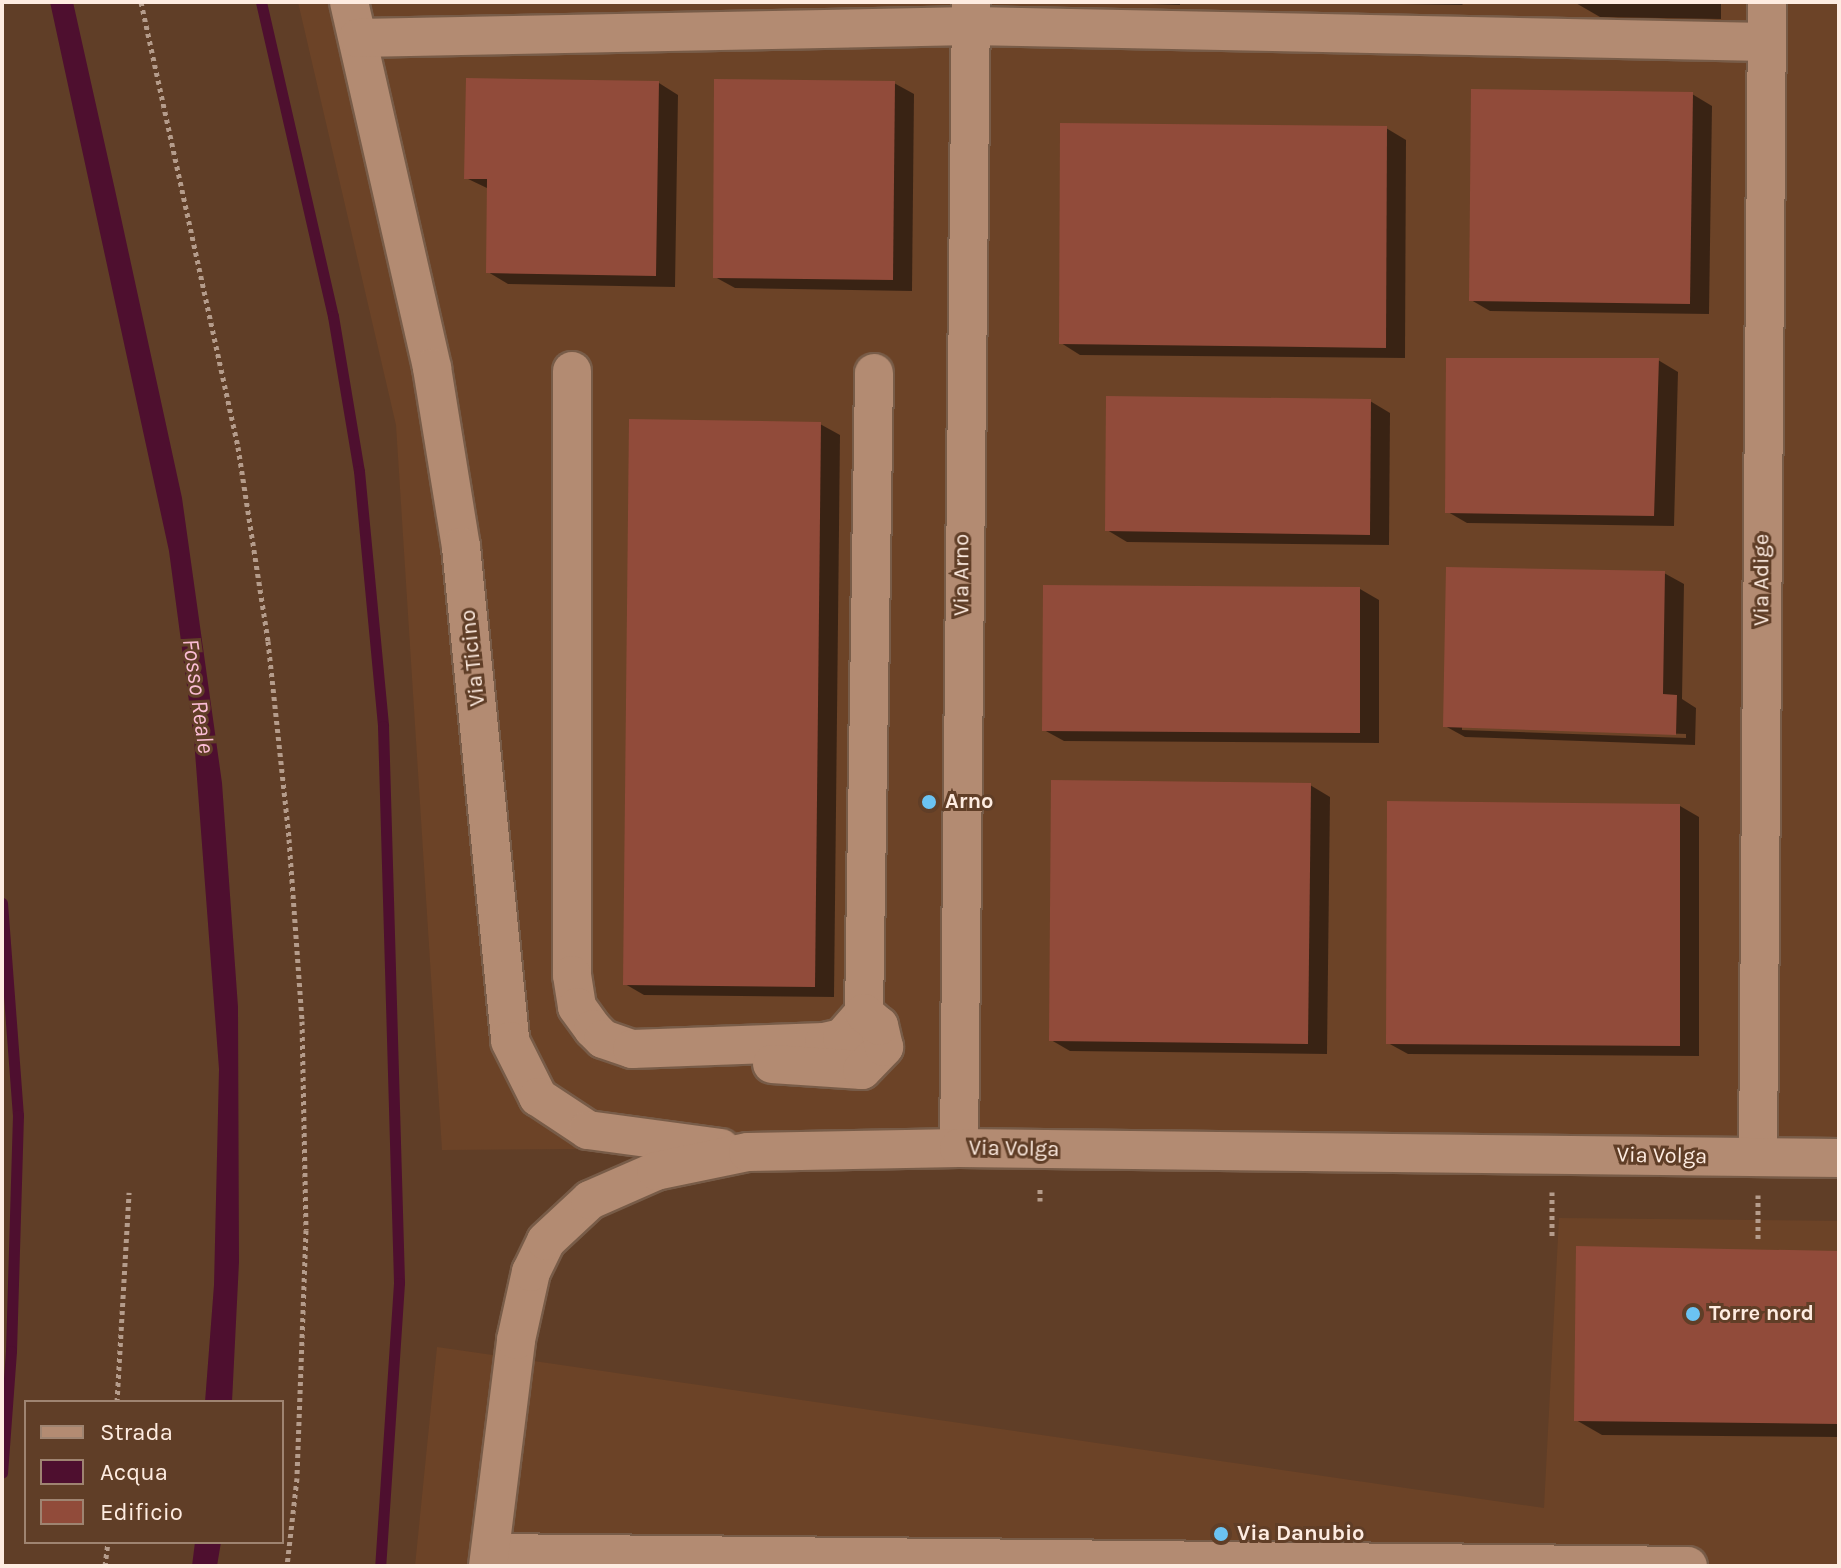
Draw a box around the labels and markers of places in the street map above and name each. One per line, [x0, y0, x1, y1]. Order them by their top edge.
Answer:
place label: Arno [945, 789, 994, 815]
marker: Arno [920, 793, 938, 811]
place label: Torre nord [1709, 1301, 1814, 1327]
marker: Torre nord [1684, 1305, 1702, 1323]
place label: Via Danubio [1237, 1521, 1365, 1547]
marker: Via Danubio [1212, 1525, 1230, 1543]

